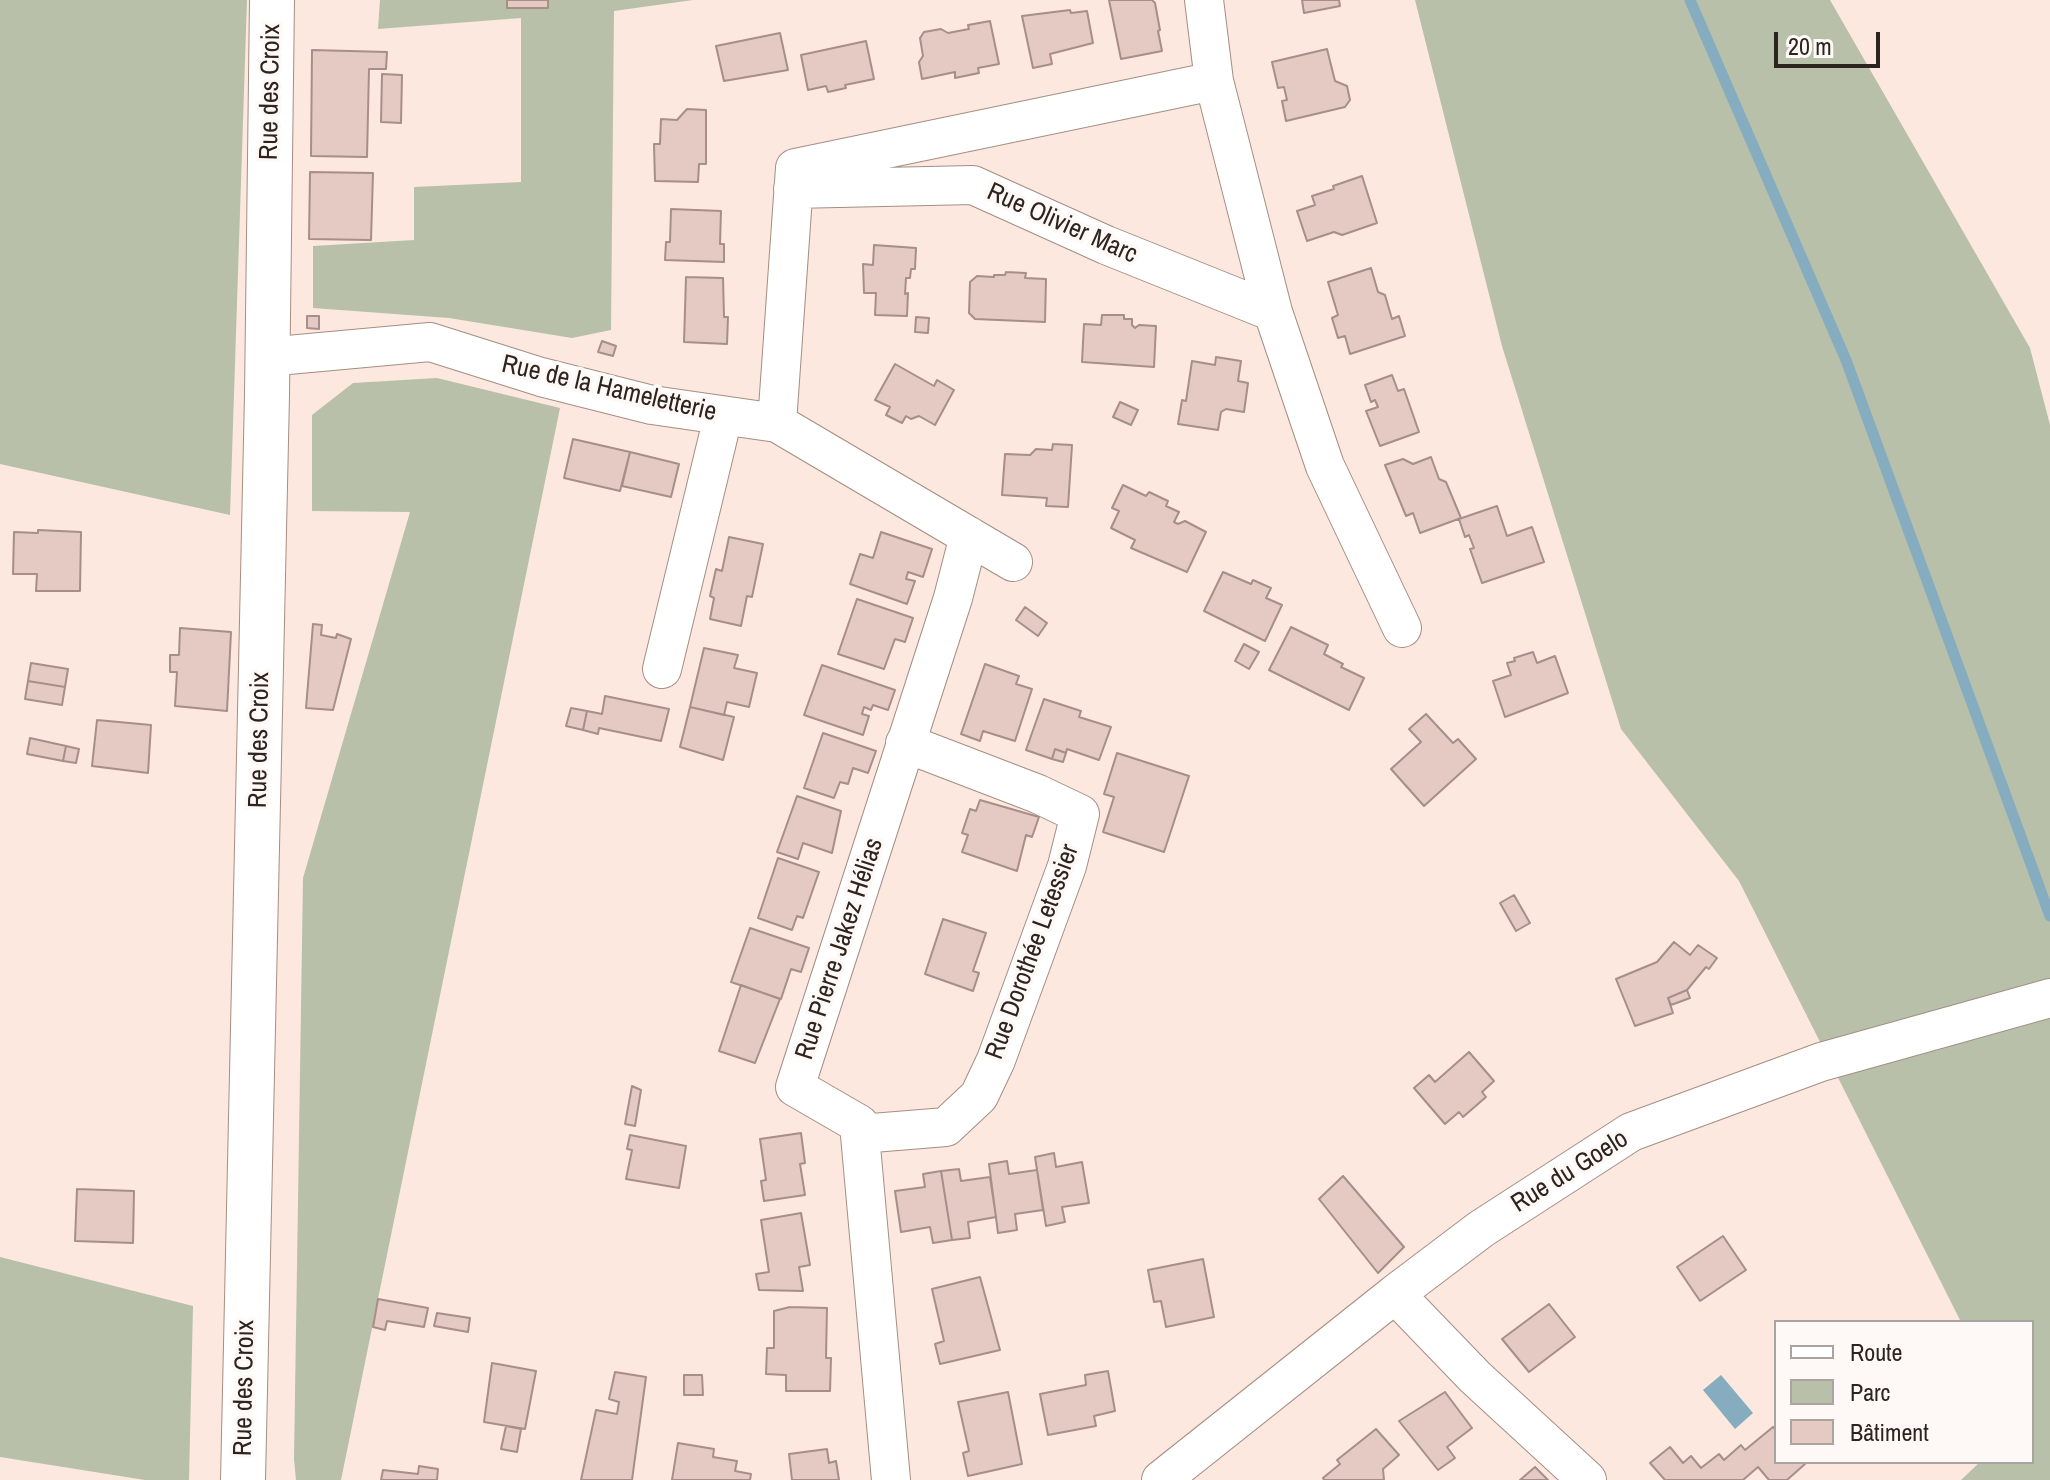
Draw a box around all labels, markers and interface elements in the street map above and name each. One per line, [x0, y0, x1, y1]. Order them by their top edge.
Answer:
scale bar [1778, 16, 1884, 66]
street label: Rue des Croix [254, 24, 288, 160]
text: 20 m [1788, 30, 1832, 62]
street label: Rue Olivier Marc [982, 177, 1142, 271]
street label: Rue de la Hameletterie [499, 349, 719, 429]
street label: Rue des Croix [243, 672, 277, 808]
street label: Rue Pierre Jakez Hélias [789, 834, 891, 1064]
street label: Rue Dorothée Letessier [980, 840, 1086, 1064]
street label: Rue du Goelo [1506, 1124, 1634, 1220]
street label: Rue des Croix [228, 1320, 262, 1456]
legend [1774, 1320, 2034, 1464]
text: Route [1850, 1336, 1903, 1368]
text: Parc [1850, 1376, 1890, 1408]
text: Bâtiment [1850, 1416, 1929, 1448]

